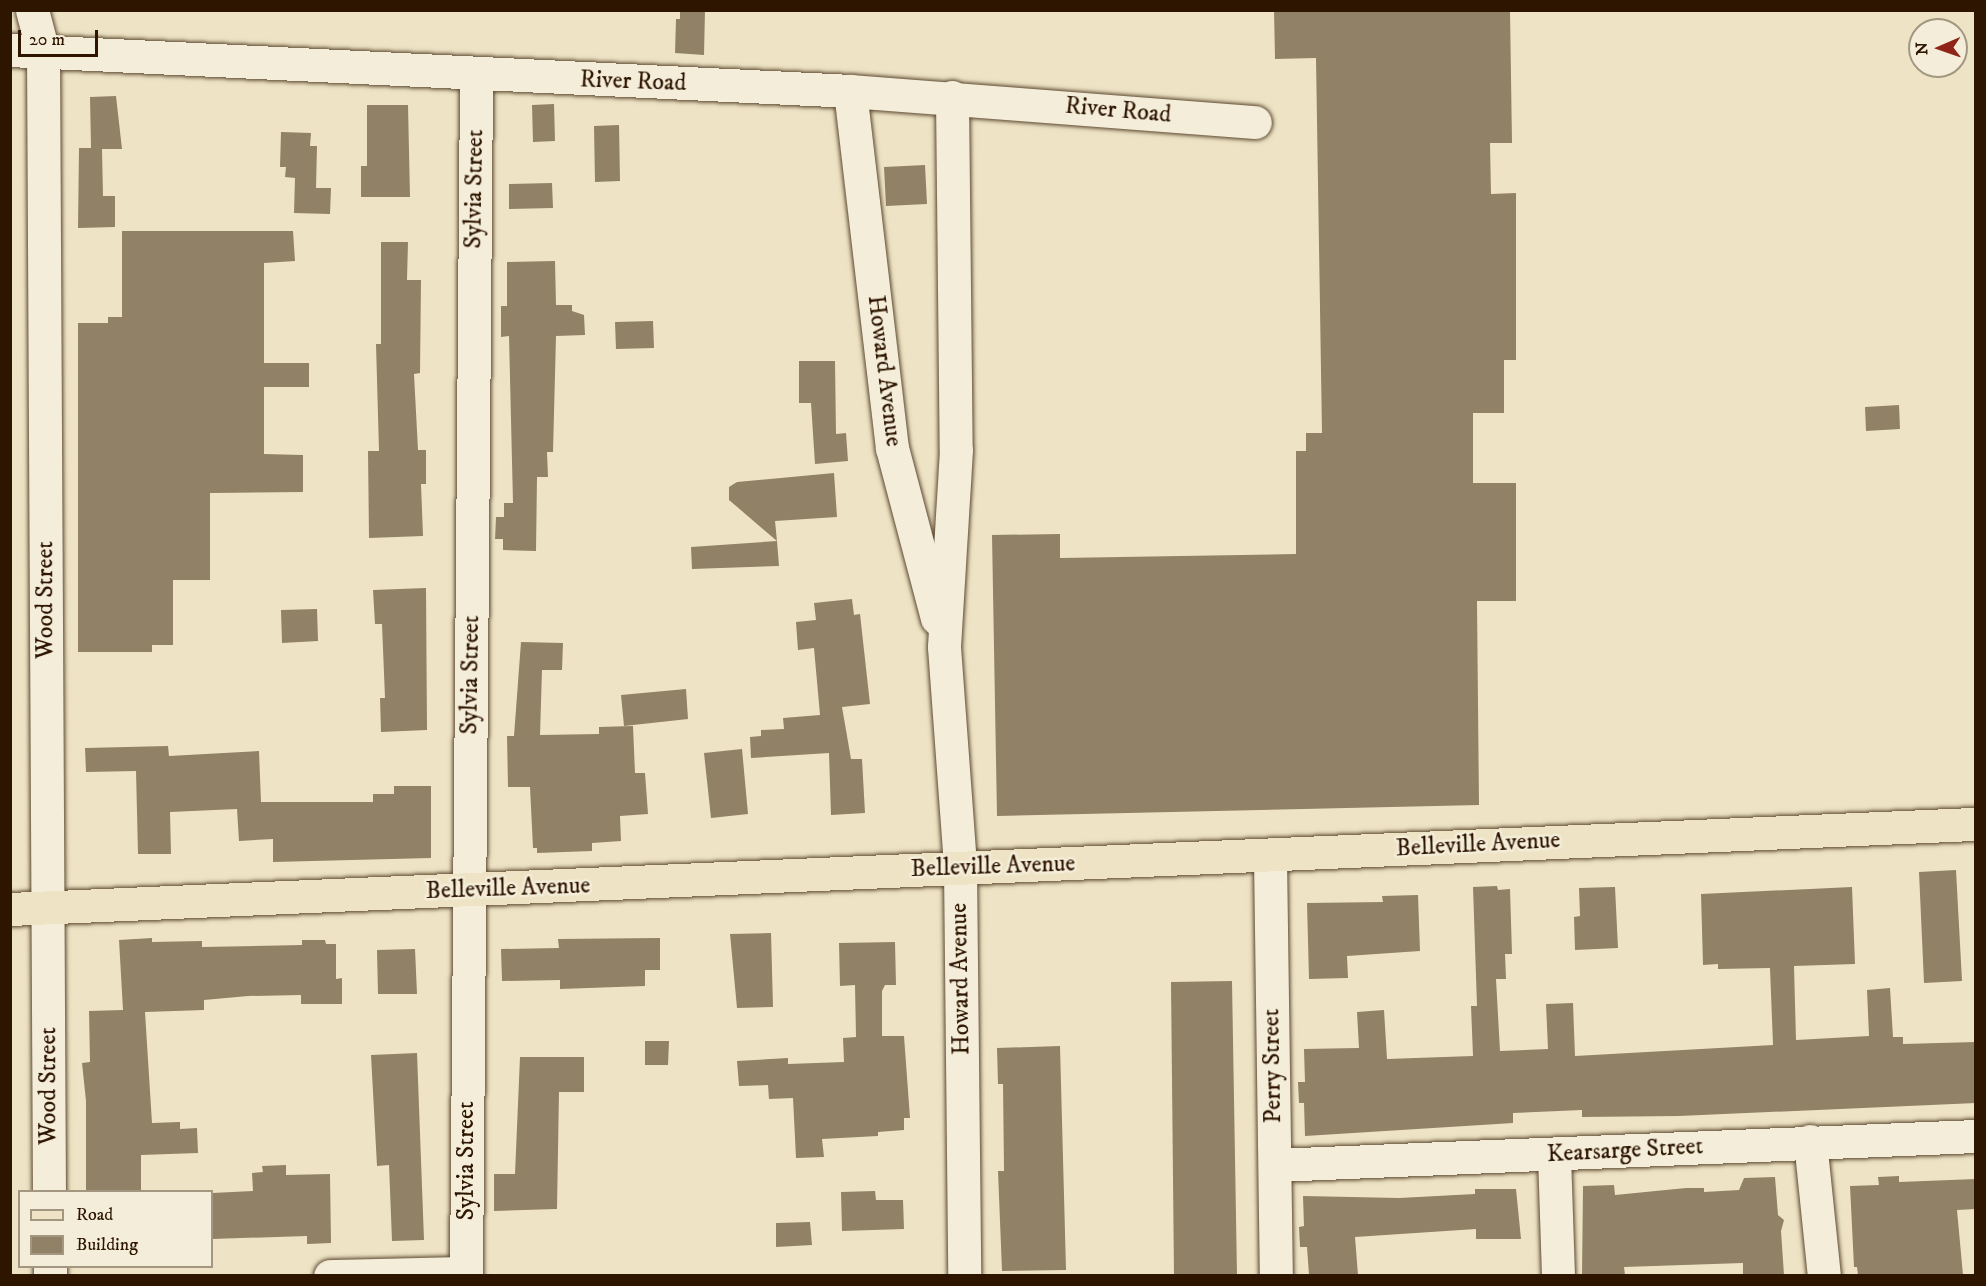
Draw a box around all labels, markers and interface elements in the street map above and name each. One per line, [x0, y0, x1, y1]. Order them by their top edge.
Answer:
scale bar [21, 18, 100, 56]
north arrow [1908, 18, 1968, 78]
text: 20 m [29, 29, 65, 51]
text: N [1912, 42, 1932, 55]
street label: River Road [579, 66, 687, 98]
street label: River Road [1064, 92, 1172, 130]
street label: Sylvia Street [460, 129, 490, 249]
street label: Howard Avenue [860, 294, 908, 448]
street label: Wood Street [32, 541, 60, 659]
street label: Sylvia Street [456, 615, 486, 735]
street label: Belleville Avenue [1395, 826, 1561, 864]
street label: Belleville Avenue [910, 850, 1076, 884]
street label: Belleville Avenue [425, 872, 591, 906]
street label: Howard Avenue [945, 903, 977, 1055]
street label: Perry Street [1258, 1008, 1288, 1124]
street label: Wood Street [35, 1027, 63, 1145]
street label: Sylvia Street [453, 1101, 481, 1221]
street label: Kearsarge Street [1546, 1133, 1704, 1169]
legend [18, 1190, 213, 1268]
text: Road [76, 1204, 113, 1226]
text: Building [76, 1234, 138, 1256]

